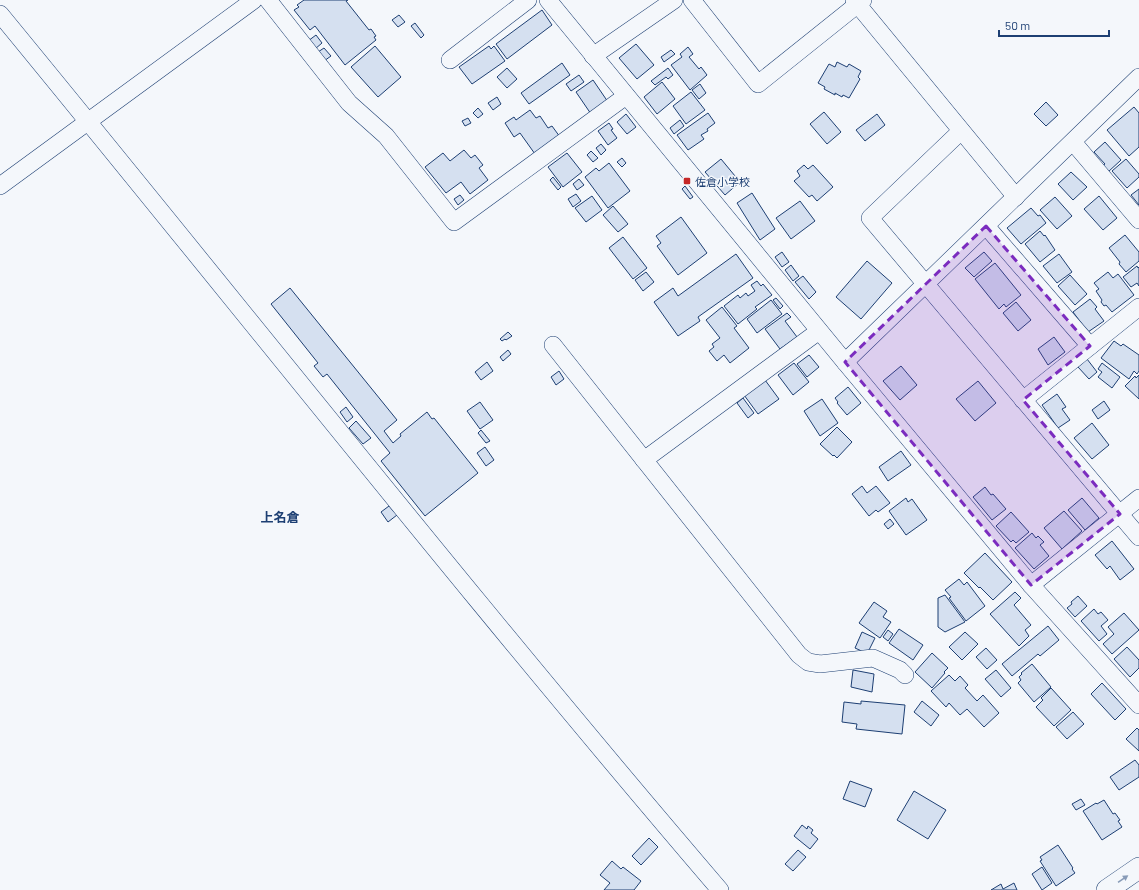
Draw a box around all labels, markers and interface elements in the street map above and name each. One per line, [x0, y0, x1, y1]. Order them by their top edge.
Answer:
scale bar [999, 12, 1109, 38]
text: 50 m [1005, 18, 1030, 32]
place label: 佐倉小学校 [695, 175, 750, 188]
marker: 佐倉小学校 [682, 176, 692, 186]
district label: 上名倉 [260, 509, 300, 525]
one-way arrow [1118, 875, 1128, 883]

